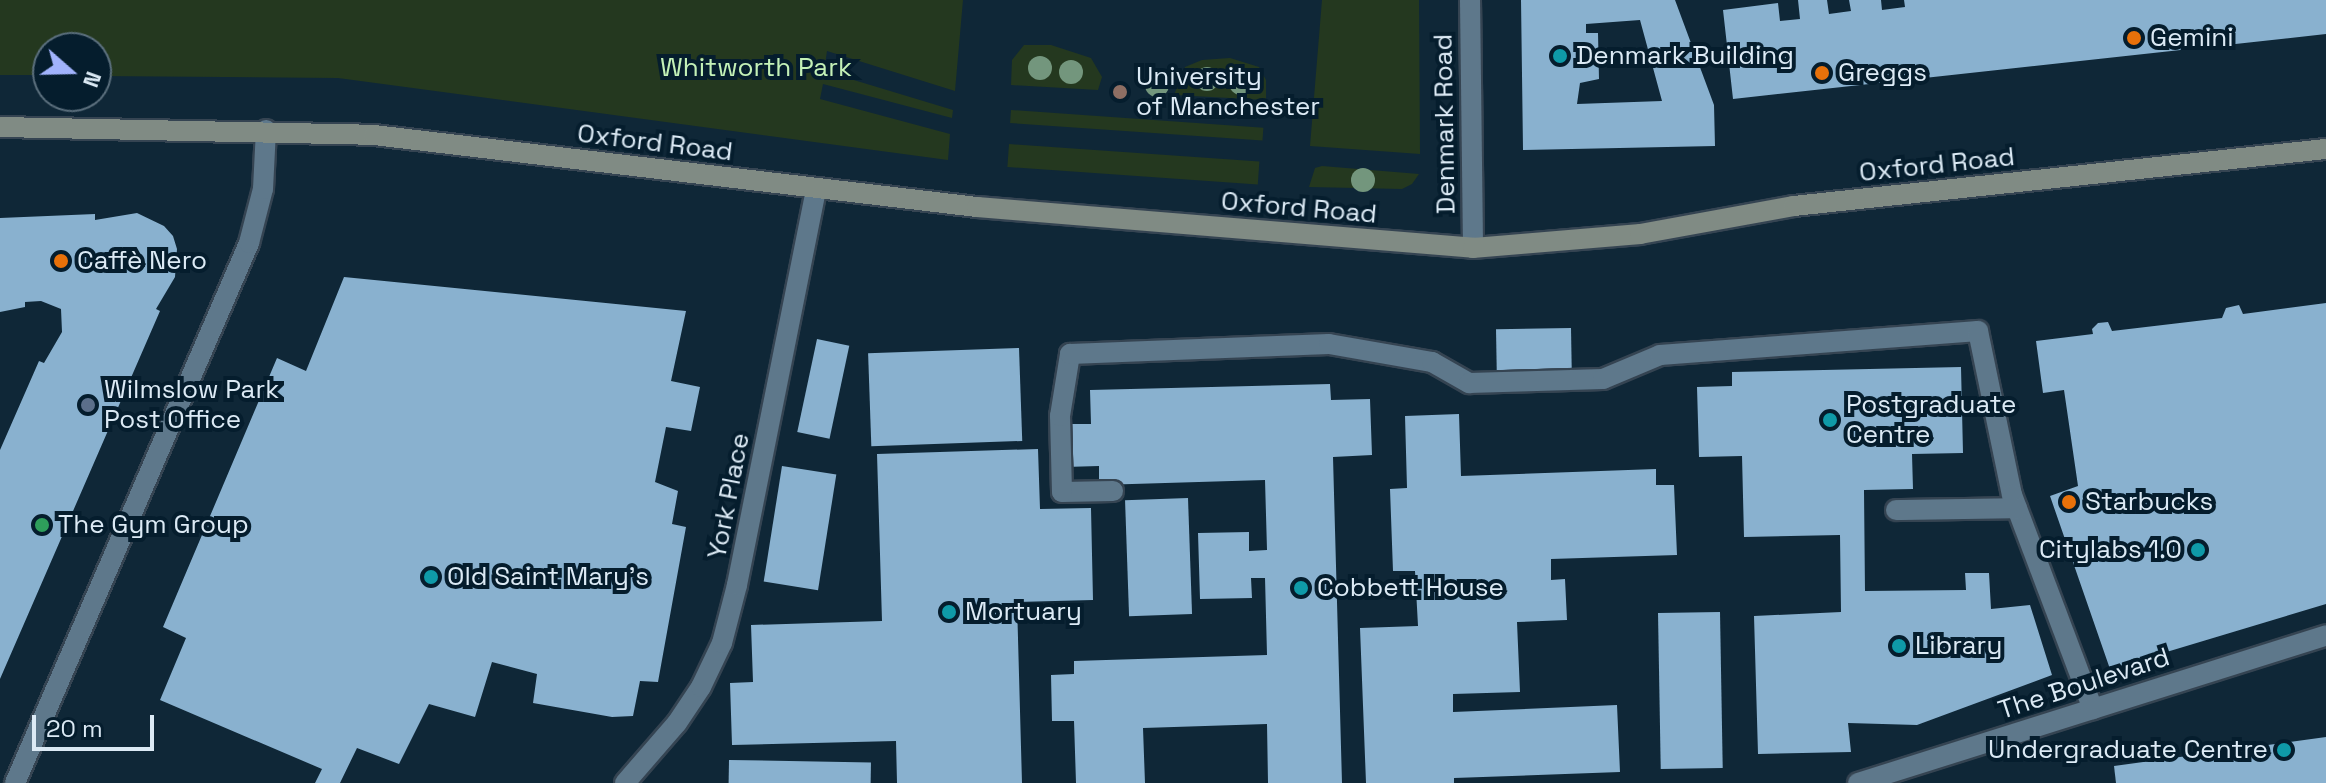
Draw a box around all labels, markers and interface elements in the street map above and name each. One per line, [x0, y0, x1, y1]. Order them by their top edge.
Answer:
place label: Gemini [2150, 22, 2234, 54]
marker: Gemini [2125, 29, 2143, 47]
north arrow [32, 32, 112, 112]
street label: Denmark Road [1428, 34, 1462, 214]
place label: Denmark Building [1576, 40, 1794, 72]
marker: Denmark Building [1551, 47, 1569, 65]
park label: Whitworth Park [660, 52, 852, 84]
place label: Greggs [1838, 57, 1927, 89]
place label: University of Manchester [1136, 61, 1320, 122]
marker: Greggs [1813, 64, 1831, 82]
text: N [77, 68, 108, 91]
marker: University of Manchester [1111, 83, 1129, 101]
street label: Oxford Road [576, 118, 734, 168]
street label: Oxford Road [1858, 141, 2016, 189]
street label: Oxford Road [1220, 186, 1378, 230]
place label: Caffè Nero [77, 245, 207, 277]
marker: Caffè Nero [52, 252, 70, 270]
place label: Wilmslow Park Post Office [104, 374, 279, 436]
place label: Postgraduate Centre [1846, 389, 2016, 450]
marker: Wilmslow Park Post Office [79, 396, 97, 414]
marker: Postgraduate Centre [1821, 411, 1839, 429]
street label: York Place [702, 430, 756, 562]
place label: Starbucks [2085, 486, 2213, 518]
marker: Starbucks [2060, 493, 2078, 511]
place label: The Gym Group [58, 509, 249, 541]
marker: The Gym Group [33, 516, 51, 534]
place label: Citylabs 1.0 [2039, 534, 2182, 566]
marker: Citylabs 1.0 [2189, 541, 2207, 559]
place label: Old Saint Mary’s [447, 561, 649, 593]
marker: Old Saint Mary’s [422, 568, 440, 586]
place label: Cobbett House [1317, 572, 1504, 604]
marker: Cobbett House [1292, 579, 1310, 597]
place label: Mortuary [965, 596, 1082, 628]
marker: Mortuary [940, 603, 958, 621]
place label: Library [1915, 630, 2002, 662]
marker: Library [1890, 637, 1908, 655]
street label: The Boulevard [1994, 642, 2174, 726]
scale bar [36, 699, 158, 749]
text: 20 m [46, 713, 103, 744]
place label: Undergraduate Centre [1988, 734, 2268, 766]
marker: Undergraduate Centre [2275, 741, 2293, 759]

